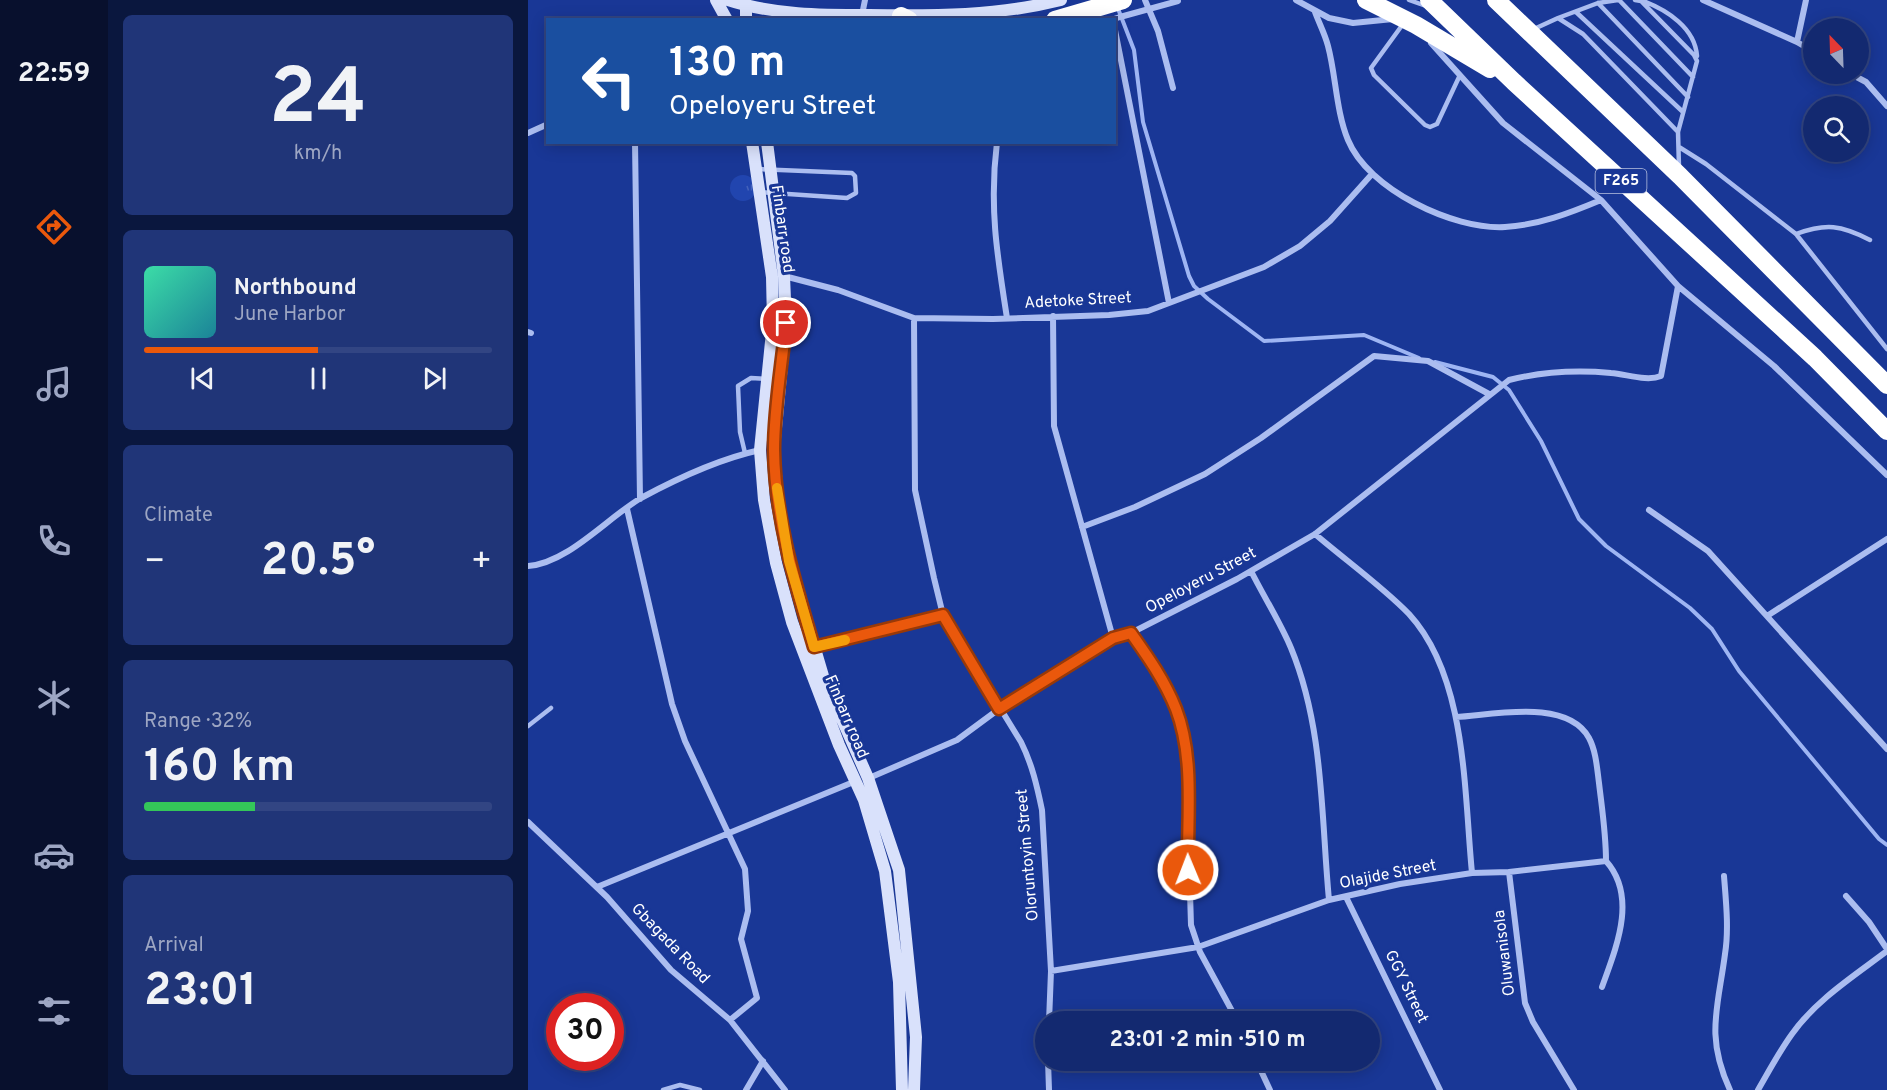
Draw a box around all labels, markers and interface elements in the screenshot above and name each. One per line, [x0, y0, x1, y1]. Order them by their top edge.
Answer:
north arrow [1803, 18, 1869, 84]
map controls [1803, 18, 1869, 162]
text: 130 m [669, 38, 785, 91]
icon: left [570, 42, 648, 120]
text: 24 [269, 52, 367, 151]
text: 22:59 [18, 57, 90, 91]
text: Opeloyeru Street [669, 90, 876, 124]
button: search [1803, 96, 1869, 162]
text: km/h [294, 141, 342, 167]
road number: F265 [1596, 169, 1646, 193]
street label: Finbarr road [766, 184, 798, 274]
icon: directions [33, 206, 75, 248]
text: Northbound [234, 275, 357, 302]
street label: Adetoke Street [1024, 288, 1132, 314]
pin [760, 297, 811, 348]
text: June Harbor [234, 302, 346, 328]
icon: arrive [769, 306, 802, 339]
icon: previous [186, 362, 219, 395]
icon: pause [302, 362, 335, 395]
icon: next [418, 362, 451, 395]
icon: music [33, 363, 75, 405]
text: Climate [144, 503, 213, 529]
icon: phone [33, 520, 75, 562]
text: 20.5° [261, 534, 375, 591]
text: − [144, 542, 165, 584]
text: + [471, 542, 492, 584]
street label: Opeloyeru Street [1142, 543, 1260, 619]
street label: Finbarr road [819, 672, 873, 762]
icon: climate [33, 677, 75, 719]
text: Range · 32% [144, 709, 252, 735]
text: 160 km [144, 740, 295, 797]
street label: Oloruntoyin Street [1012, 788, 1044, 922]
icon: car [33, 834, 75, 876]
position arrow [1156, 838, 1220, 902]
street label: Olajide Street [1338, 856, 1438, 894]
street label: Gbagada Road [626, 899, 714, 989]
street label: Oluwanisola [1490, 909, 1520, 997]
text: Arrival [144, 933, 204, 959]
street label: GGY Street [1380, 947, 1432, 1027]
text: 23:01 [144, 964, 257, 1021]
icon: filters [33, 990, 75, 1032]
speed limit sign: 30 [546, 993, 624, 1071]
text: 23:01 · 2 min · 510 m [1109, 1027, 1306, 1054]

